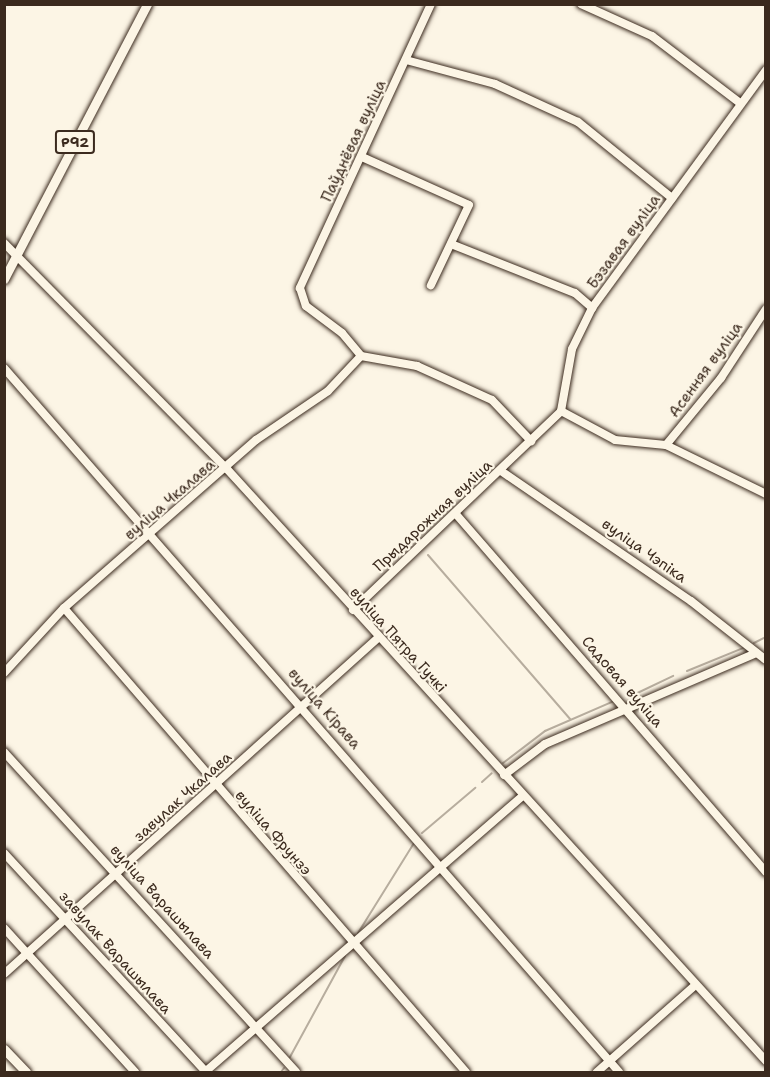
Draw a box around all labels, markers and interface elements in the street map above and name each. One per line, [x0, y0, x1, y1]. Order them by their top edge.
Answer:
street label: Паўднёвая вуліца [318, 77, 390, 205]
road number: Р92 [54, 131, 96, 153]
street label: Бэзавая вуліца [584, 191, 664, 293]
street label: Асенняя вуліца [665, 319, 747, 421]
street label: вуліца Чкалава [121, 456, 219, 544]
street label: Прыдарожная вуліца [370, 456, 496, 576]
street label: вуліца Чэпіка [598, 515, 690, 587]
street label: вуліца Пятра Гучкі [346, 583, 450, 697]
street label: Садовая вуліца [577, 633, 667, 731]
street label: вуліца Кірава [284, 665, 364, 753]
street label: завулак Чкалава [130, 748, 236, 846]
street label: вуліца Фрунзэ [231, 787, 315, 879]
street label: вуліца Варашылава [106, 841, 218, 963]
street label: завулак Варашылава [55, 888, 175, 1018]

